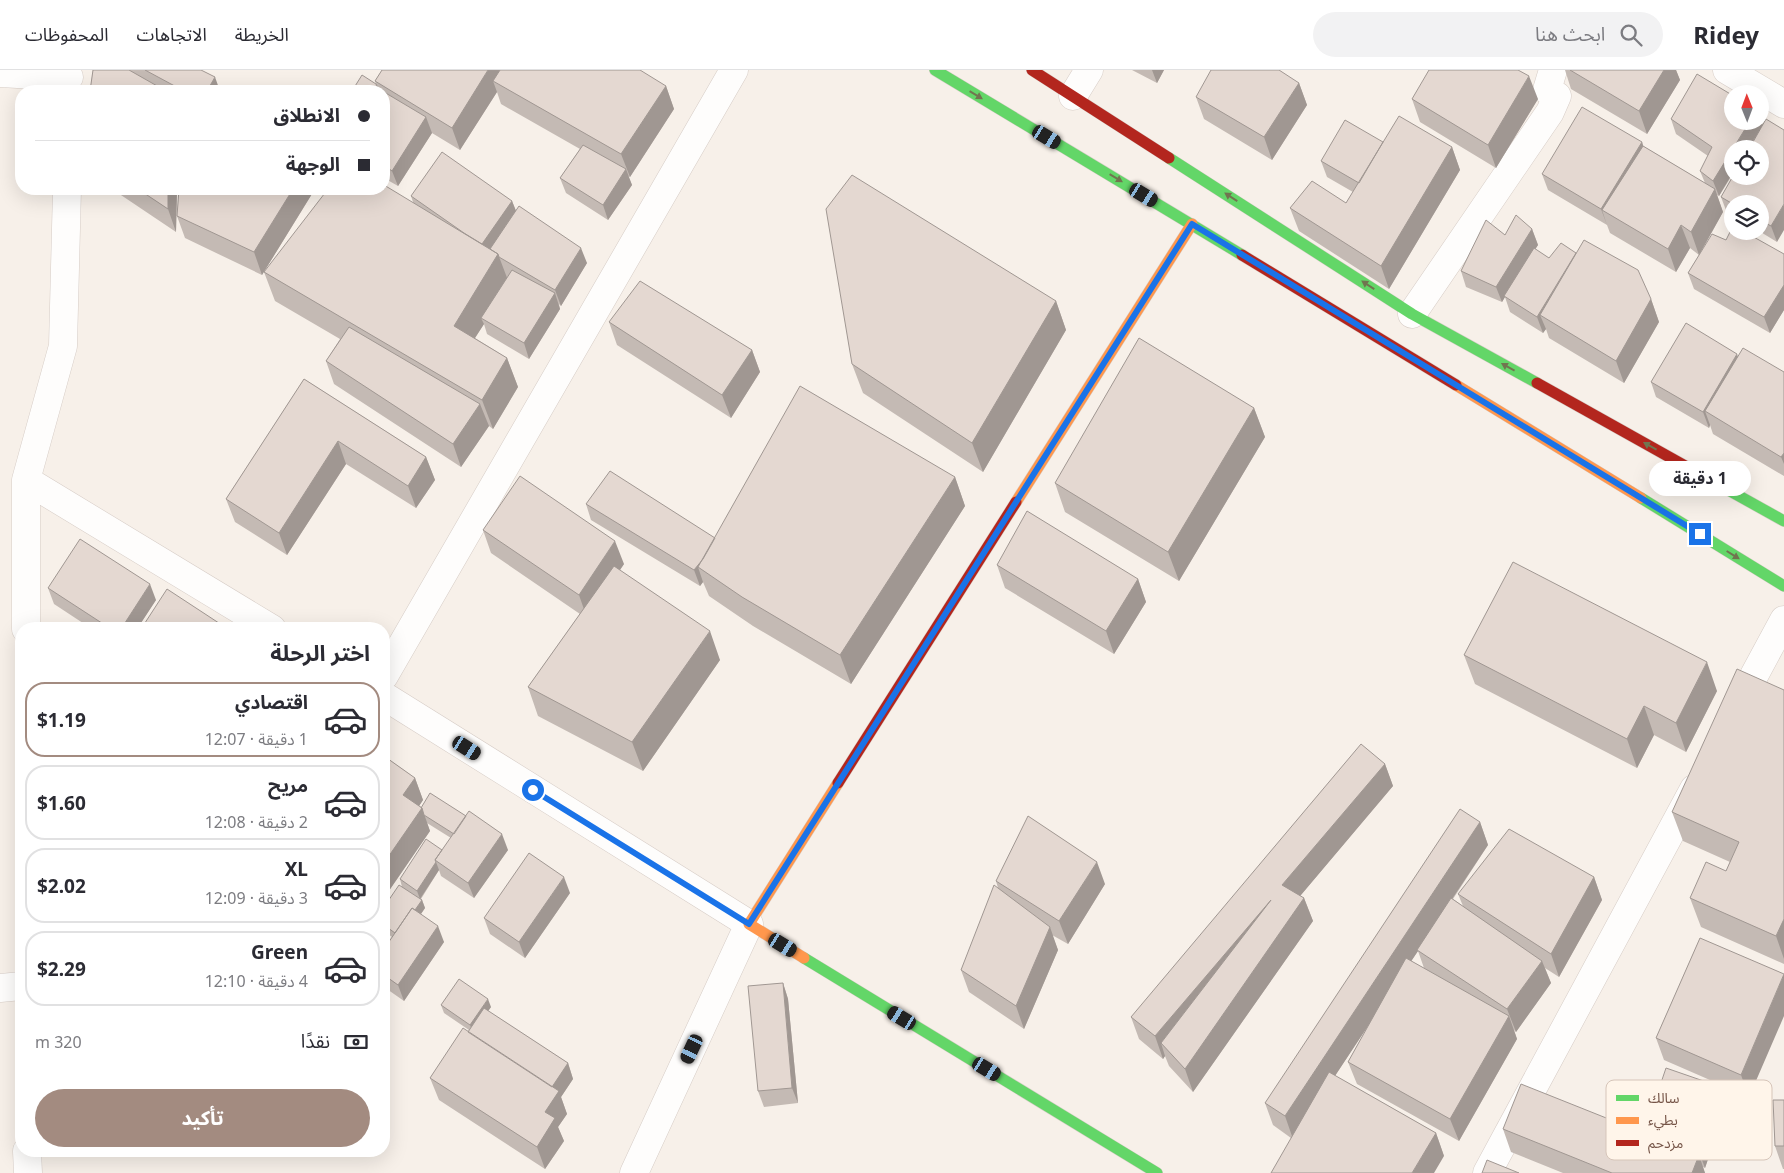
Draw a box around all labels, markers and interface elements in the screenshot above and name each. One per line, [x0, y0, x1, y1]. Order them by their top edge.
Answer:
search box [1313, 12, 1663, 57]
text: Ridey [1693, 18, 1759, 51]
text: ابحث هنا [1535, 21, 1605, 47]
icon: search [1617, 21, 1645, 49]
text: المحفوظات [25, 22, 109, 46]
text: الاتجاهات [137, 22, 207, 46]
text: الخريطة [235, 22, 289, 46]
north arrow [1724, 85, 1769, 130]
map controls [1724, 85, 1769, 240]
one-way arrow [970, 90, 983, 99]
text: الانطلاق [274, 102, 340, 128]
car [1030, 123, 1063, 151]
button: locate [1724, 140, 1769, 185]
text: الوجهة [286, 151, 340, 177]
one-way arrow [1110, 174, 1123, 183]
car [1127, 181, 1160, 209]
one-way arrow [1225, 192, 1238, 202]
button: layers [1724, 195, 1769, 240]
one-way arrow [1361, 280, 1374, 290]
one-way arrow [1501, 363, 1515, 371]
one-way arrow [1643, 442, 1657, 450]
callout: 1 دقيقة [1649, 462, 1751, 496]
text: 1 دقيقة [1673, 467, 1727, 489]
route end [1689, 523, 1711, 545]
one-way arrow [1726, 550, 1739, 559]
text: اختر الرحلة [270, 637, 370, 667]
text: اقتصادي [235, 689, 308, 715]
icon: car [323, 697, 368, 742]
text: $1.19 [37, 707, 86, 733]
text: 1 دقيقة · 12:07 [205, 728, 308, 750]
car [450, 734, 483, 762]
text: مريح [268, 772, 308, 798]
route start [522, 779, 544, 801]
icon: car [323, 780, 368, 825]
text: $1.60 [37, 790, 86, 816]
text: 2 دقيقة · 12:08 [205, 811, 308, 833]
text: XL [285, 856, 308, 882]
icon: car [323, 863, 368, 908]
text: $2.02 [37, 873, 86, 899]
text: 3 دقيقة · 12:09 [205, 887, 308, 909]
car [766, 931, 799, 959]
text: Green [251, 939, 308, 965]
icon: car [323, 946, 368, 991]
text: $2.29 [37, 956, 86, 982]
text: 4 دقيقة · 12:10 [205, 970, 308, 992]
car [885, 1004, 918, 1032]
text: نقدًا [301, 1028, 330, 1054]
icon: cash [342, 1028, 370, 1056]
text: 320 m [35, 1031, 82, 1053]
car [678, 1032, 705, 1066]
car [970, 1055, 1003, 1083]
legend [1606, 1080, 1772, 1160]
text: سالك [1648, 1088, 1680, 1107]
button: تأكيد [35, 1089, 370, 1147]
text: بطيء [1648, 1110, 1678, 1131]
text: مزدحم [1648, 1133, 1683, 1154]

